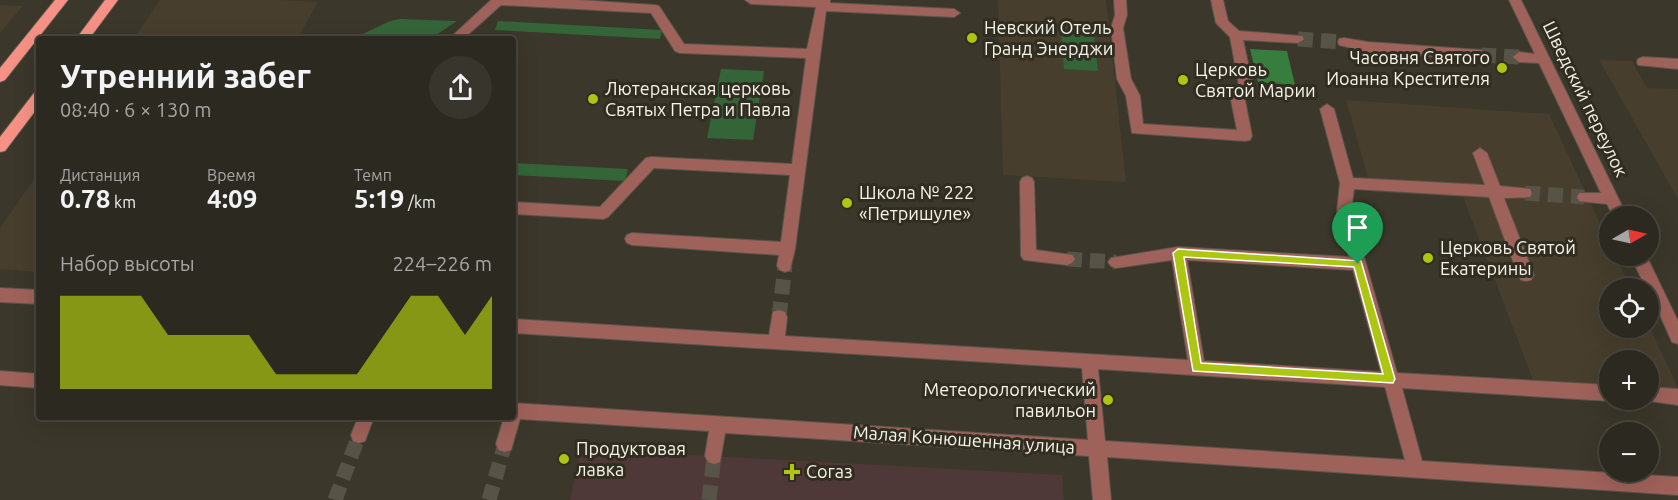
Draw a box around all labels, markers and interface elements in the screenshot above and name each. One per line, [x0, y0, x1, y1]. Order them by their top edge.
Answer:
place label: Невский Отель Гранд Энерджи [984, 17, 1113, 58]
street label: Шведский переулок [1540, 18, 1632, 180]
marker: Невский Отель Гранд Энерджи [965, 31, 979, 45]
place label: Часовня Святого Иоанна Крестителя [1326, 47, 1490, 88]
button: share [429, 56, 492, 119]
text: Утренний забег [60, 57, 311, 94]
place label: Церковь Святой Марии [1195, 59, 1316, 100]
marker: Часовня Святого Иоанна Крестителя [1495, 61, 1509, 75]
marker: Церковь Святой Марии [1176, 73, 1190, 87]
place label: Лютеранская церковь Святых Петра и Павла [605, 78, 791, 119]
marker: Лютеранская церковь Святых Петра и Павла [586, 92, 600, 106]
text: 08:40 · 6 × 130 m [60, 98, 212, 121]
text: Дистанция [60, 166, 140, 184]
text: Время [207, 166, 256, 184]
text: Темп [354, 166, 392, 184]
place label: Школа № 222 «Петришуле» [859, 182, 974, 223]
text: 0.78 [60, 184, 110, 213]
text: 4:09 [207, 184, 257, 213]
text: 5:19 [354, 184, 404, 213]
text: km [110, 193, 136, 211]
text: /km [404, 193, 436, 211]
marker: Школа № 222 «Петришуле» [840, 196, 854, 210]
pin [1332, 202, 1383, 264]
north arrow [1599, 206, 1659, 266]
map controls [1599, 206, 1659, 482]
icon: arrive [1341, 211, 1374, 244]
place label: Церковь Cвятой Екатерины [1440, 237, 1576, 278]
marker: Церковь Cвятой Екатерины [1421, 251, 1435, 265]
text: Набор высоты [60, 252, 195, 275]
text: 224–226 m [393, 252, 492, 275]
button: locate [1599, 278, 1659, 338]
button: + [1599, 350, 1659, 410]
place label: Метеорологический павильон [924, 379, 1096, 420]
marker: Метеорологический павильон [1101, 393, 1115, 407]
street label: Малая Конюшенная улица [852, 421, 1076, 457]
button: − [1599, 422, 1659, 482]
place label: Продуктовая лавка [576, 438, 686, 479]
marker: Продуктовая лавка [557, 452, 571, 466]
place label: Согаз [806, 461, 853, 481]
marker: Согаз [783, 463, 801, 481]

